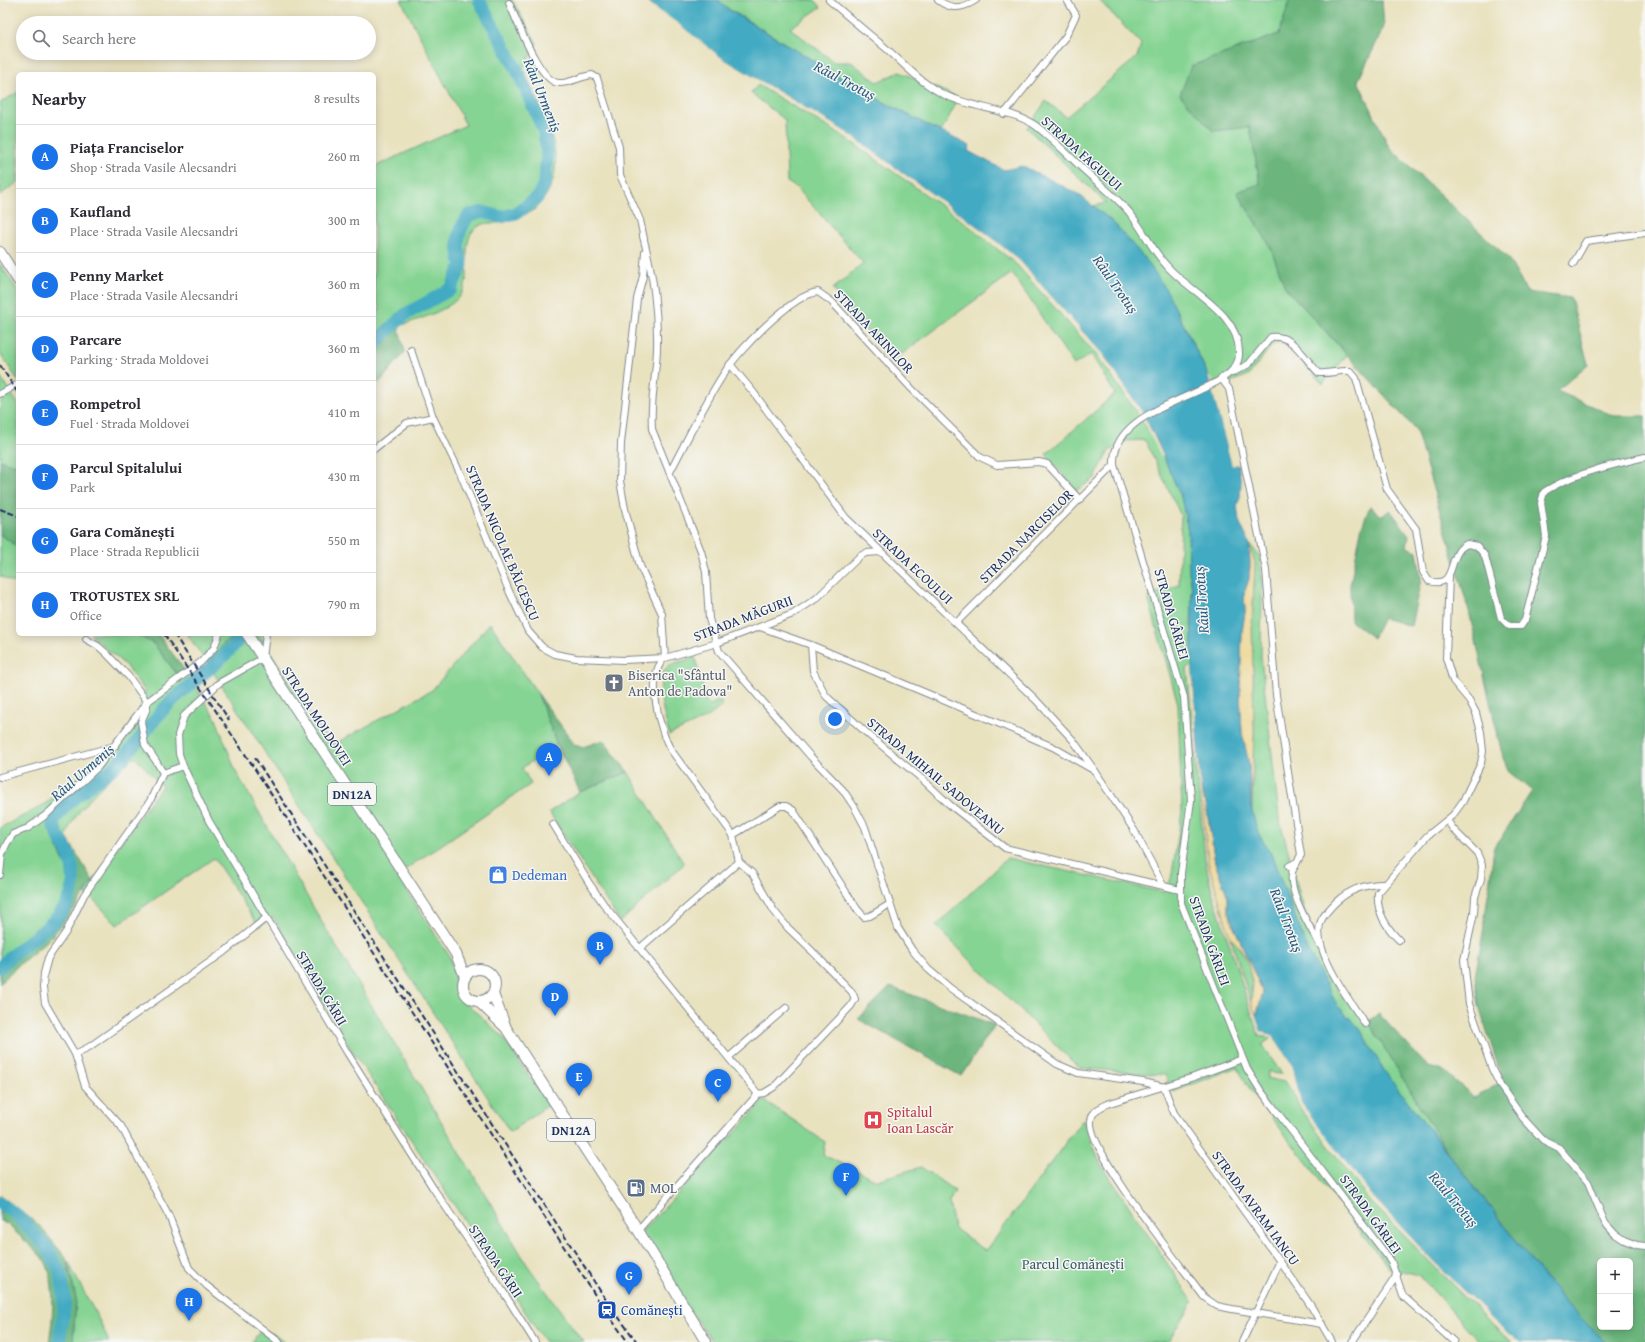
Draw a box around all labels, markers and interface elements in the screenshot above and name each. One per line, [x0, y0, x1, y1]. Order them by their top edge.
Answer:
search box [16, 16, 376, 60]
icon: search [30, 27, 52, 49]
text: Search here [62, 28, 136, 49]
water label: Râul Urmeniș [518, 54, 568, 136]
water label: Râul Trotuș [810, 55, 880, 105]
text: Nearby [32, 86, 86, 111]
text: 8 results [314, 89, 360, 108]
street label: STRADA FAGULUI [1037, 111, 1127, 195]
text: Piața Franciselor [70, 137, 184, 158]
text: A [41, 147, 49, 166]
text: 260 m [328, 147, 360, 166]
text: Shop · Strada Vasile Alecsandri [70, 158, 237, 177]
text: Kaufland [70, 201, 131, 222]
text: B [41, 211, 49, 230]
text: 300 m [328, 211, 360, 230]
text: Place · Strada Vasile Alecsandri [70, 222, 238, 241]
water label: Râul Trotuș [1088, 250, 1144, 318]
text: Penny Market [70, 265, 164, 286]
text: C [41, 275, 49, 294]
text: 360 m [328, 275, 360, 294]
street label: STRADA ARINILOR [830, 284, 919, 378]
text: Place · Strada Vasile Alecsandri [70, 286, 238, 305]
text: Parcare [70, 329, 122, 350]
text: D [41, 339, 49, 358]
text: 360 m [328, 339, 360, 358]
text: Parking · Strada Moldovei [70, 350, 209, 369]
text: Rompetrol [70, 393, 141, 414]
text: E [42, 403, 48, 422]
text: 410 m [328, 403, 360, 422]
text: Fuel · Strada Moldovei [70, 414, 189, 433]
text: Parcul Spitalului [70, 457, 182, 478]
street label: STRADA NICOLAE BĂLCESCU [461, 462, 545, 624]
text: F [42, 467, 48, 486]
text: 430 m [328, 467, 360, 486]
text: Park [70, 478, 95, 497]
street label: STRADA NARCISELOR [974, 484, 1078, 588]
text: Gara Comănești [70, 521, 175, 542]
street label: STRADA ECOULUI [868, 523, 958, 609]
text: G [41, 531, 49, 550]
text: 550 m [328, 531, 360, 550]
text: Place · Strada Republicii [70, 542, 200, 561]
water label: Râul Trotuș [1188, 565, 1214, 635]
street label: STRADA GÂRLEI [1149, 566, 1195, 662]
text: TROTUSTEX SRL [70, 585, 179, 606]
street label: STRADA MĂGURII [690, 590, 796, 646]
text: H [40, 595, 50, 614]
text: 790 m [328, 595, 360, 614]
text: Office [70, 606, 102, 625]
street label: STRADA MOLDOVEI [277, 662, 357, 770]
place label: Biserica "Sfântul Anton de Padova" [628, 665, 732, 701]
church icon: Biserica "Sfântul Anton de Padova" [603, 672, 625, 694]
your location [825, 709, 845, 729]
street label: STRADA MIHAIL SADOVEANU [863, 713, 1009, 839]
water label: Râul Urmeniș [45, 738, 119, 806]
pin: A [536, 743, 562, 776]
road number: DN12A [328, 783, 376, 805]
shop icon: Dedeman [487, 864, 509, 886]
place label: Dedeman [512, 865, 567, 885]
water label: Râul Trotuș [1265, 884, 1309, 956]
street label: STRADA GÂRLEI [1185, 893, 1235, 989]
pin: B [587, 932, 613, 965]
street label: STRADA GĂRII [292, 947, 352, 1029]
pin: D [542, 983, 568, 1016]
pin: E [566, 1063, 592, 1096]
pin: C [705, 1069, 731, 1102]
place label: Spitalul Ioan Lascăr [887, 1102, 954, 1138]
hospital icon: Spitalul Ioan Lascăr [862, 1109, 884, 1131]
road number: DN12A [547, 1119, 595, 1141]
street label: STRADA AVRAM IANCU [1208, 1147, 1304, 1269]
pin: F [833, 1163, 859, 1196]
water label: Râul Trotuș [1424, 1166, 1484, 1232]
street label: STRADA GÂRLEI [1335, 1170, 1407, 1258]
fuel station icon: MOL [625, 1177, 647, 1199]
place label: MOL [650, 1178, 677, 1198]
street label: STRADA GĂRII [464, 1220, 528, 1302]
park label: Parcul Comănești [1022, 1254, 1124, 1274]
map controls [1597, 1258, 1633, 1330]
button: + [1597, 1258, 1633, 1294]
pin: G [616, 1262, 642, 1295]
pin: H [176, 1288, 202, 1321]
button: − [1597, 1294, 1633, 1330]
station icon: Comănești [596, 1299, 618, 1321]
place label: Comănești [621, 1300, 683, 1320]

